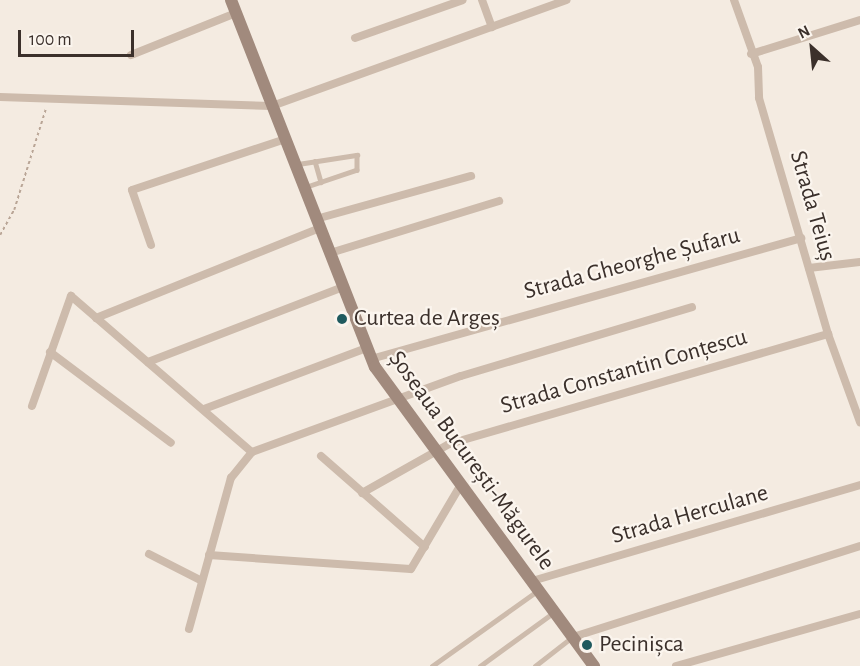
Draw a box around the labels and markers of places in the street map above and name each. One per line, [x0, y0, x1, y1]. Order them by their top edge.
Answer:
place label: Curtea de Argeș [354, 305, 500, 333]
marker: Curtea de Argeș [335, 312, 349, 326]
place label: Pecinișca [599, 631, 684, 659]
marker: Pecinișca [580, 638, 594, 652]

